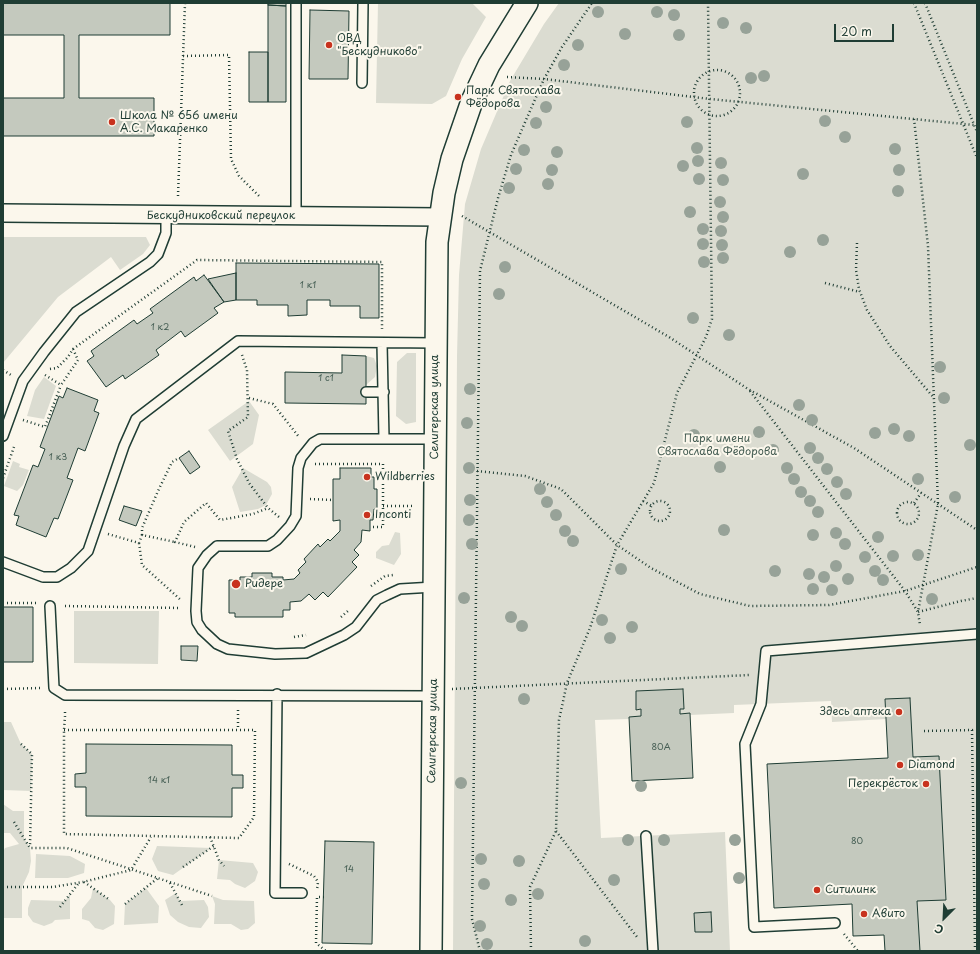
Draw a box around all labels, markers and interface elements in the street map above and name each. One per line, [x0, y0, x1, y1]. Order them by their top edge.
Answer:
scale bar [836, 16, 896, 42]
text: 20 m [841, 22, 872, 40]
place label: ОВД "Бескудниково" [337, 32, 422, 58]
marker: ОВД "Бескудниково" [324, 40, 334, 50]
place label: Парк Святослава Фёдорова [466, 84, 561, 110]
marker: Парк Святослава Фёдорова [453, 92, 463, 102]
place label: Школа № 656 имени А.С. Макаренко [120, 109, 238, 135]
marker: Школа № 656 имени А.С. Макаренко [107, 117, 117, 127]
street label: Бескудниковский переулок [147, 209, 295, 223]
house number: 1 к1 [300, 281, 316, 291]
house number: 1 к2 [151, 323, 169, 333]
street label: Селигерская улица [428, 354, 442, 460]
house number: 1 с1 [318, 374, 334, 384]
park label: Парк имени Святослава Фёдорова [657, 432, 777, 458]
house number: 1 к3 [49, 453, 67, 463]
place label: Wildberries [375, 470, 435, 484]
marker: Wildberries [362, 472, 372, 482]
place label: Inconti [375, 508, 411, 522]
marker: Inconti [362, 510, 372, 520]
place label: Ридере [245, 577, 283, 591]
marker: Ридере [230, 578, 242, 590]
street label: Селигерская улица [425, 678, 441, 784]
place label: Здесь аптека [820, 705, 891, 719]
marker: Здесь аптека [894, 707, 904, 717]
house number: 80А [651, 743, 671, 753]
place label: Diamond [908, 758, 955, 772]
marker: Diamond [895, 760, 905, 770]
house number: 14 к1 [148, 776, 170, 786]
place label: Перекрёсток [848, 777, 918, 791]
marker: Перекрёсток [921, 779, 931, 789]
house number: 80 [851, 837, 863, 847]
house number: 14 [344, 865, 354, 875]
place label: Ситилинк [825, 883, 876, 897]
marker: Ситилинк [812, 885, 822, 895]
north arrow [924, 898, 964, 938]
place label: Авито [872, 907, 905, 921]
marker: Авито [859, 909, 869, 919]
text: С [932, 920, 946, 939]

